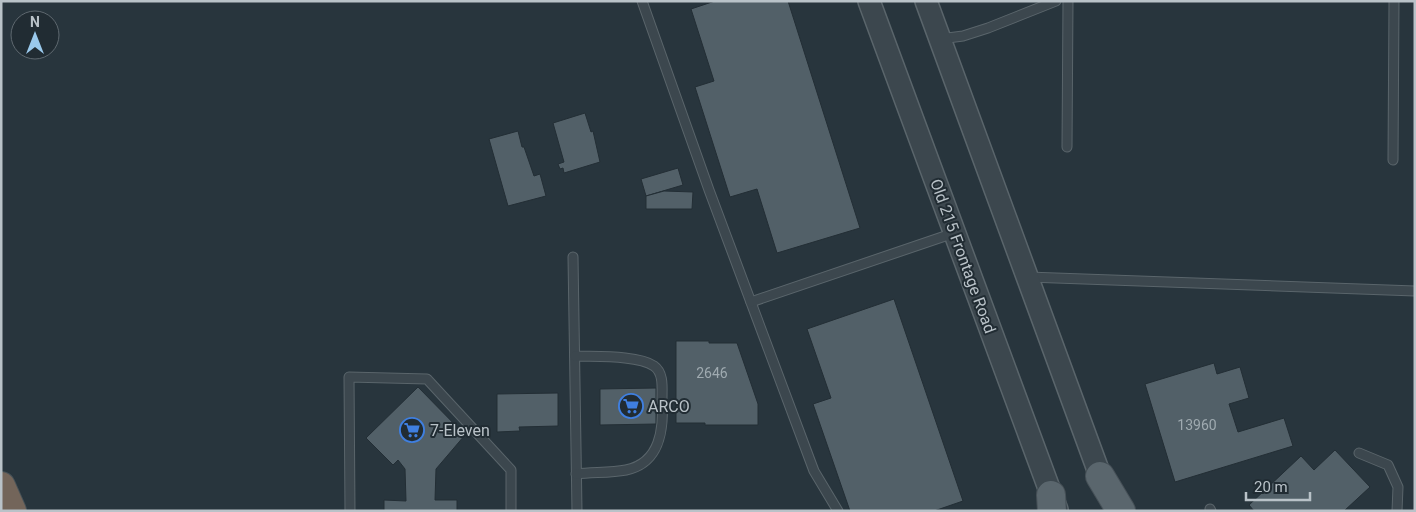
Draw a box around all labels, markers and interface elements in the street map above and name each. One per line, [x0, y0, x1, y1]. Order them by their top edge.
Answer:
north arrow [10, 10, 60, 60]
text: N [30, 14, 40, 30]
street label: Old 215 Frontage Road [926, 176, 1000, 336]
house number: 2646 [696, 365, 728, 381]
supermarket icon: ARCO [618, 393, 644, 419]
place label: ARCO [648, 397, 690, 416]
supermarket icon: 7-Eleven [399, 417, 425, 443]
house number: 13960 [1177, 417, 1217, 433]
place label: 7-Eleven [430, 421, 490, 440]
scale bar [1246, 470, 1310, 502]
text: 20 m [1254, 478, 1288, 496]

